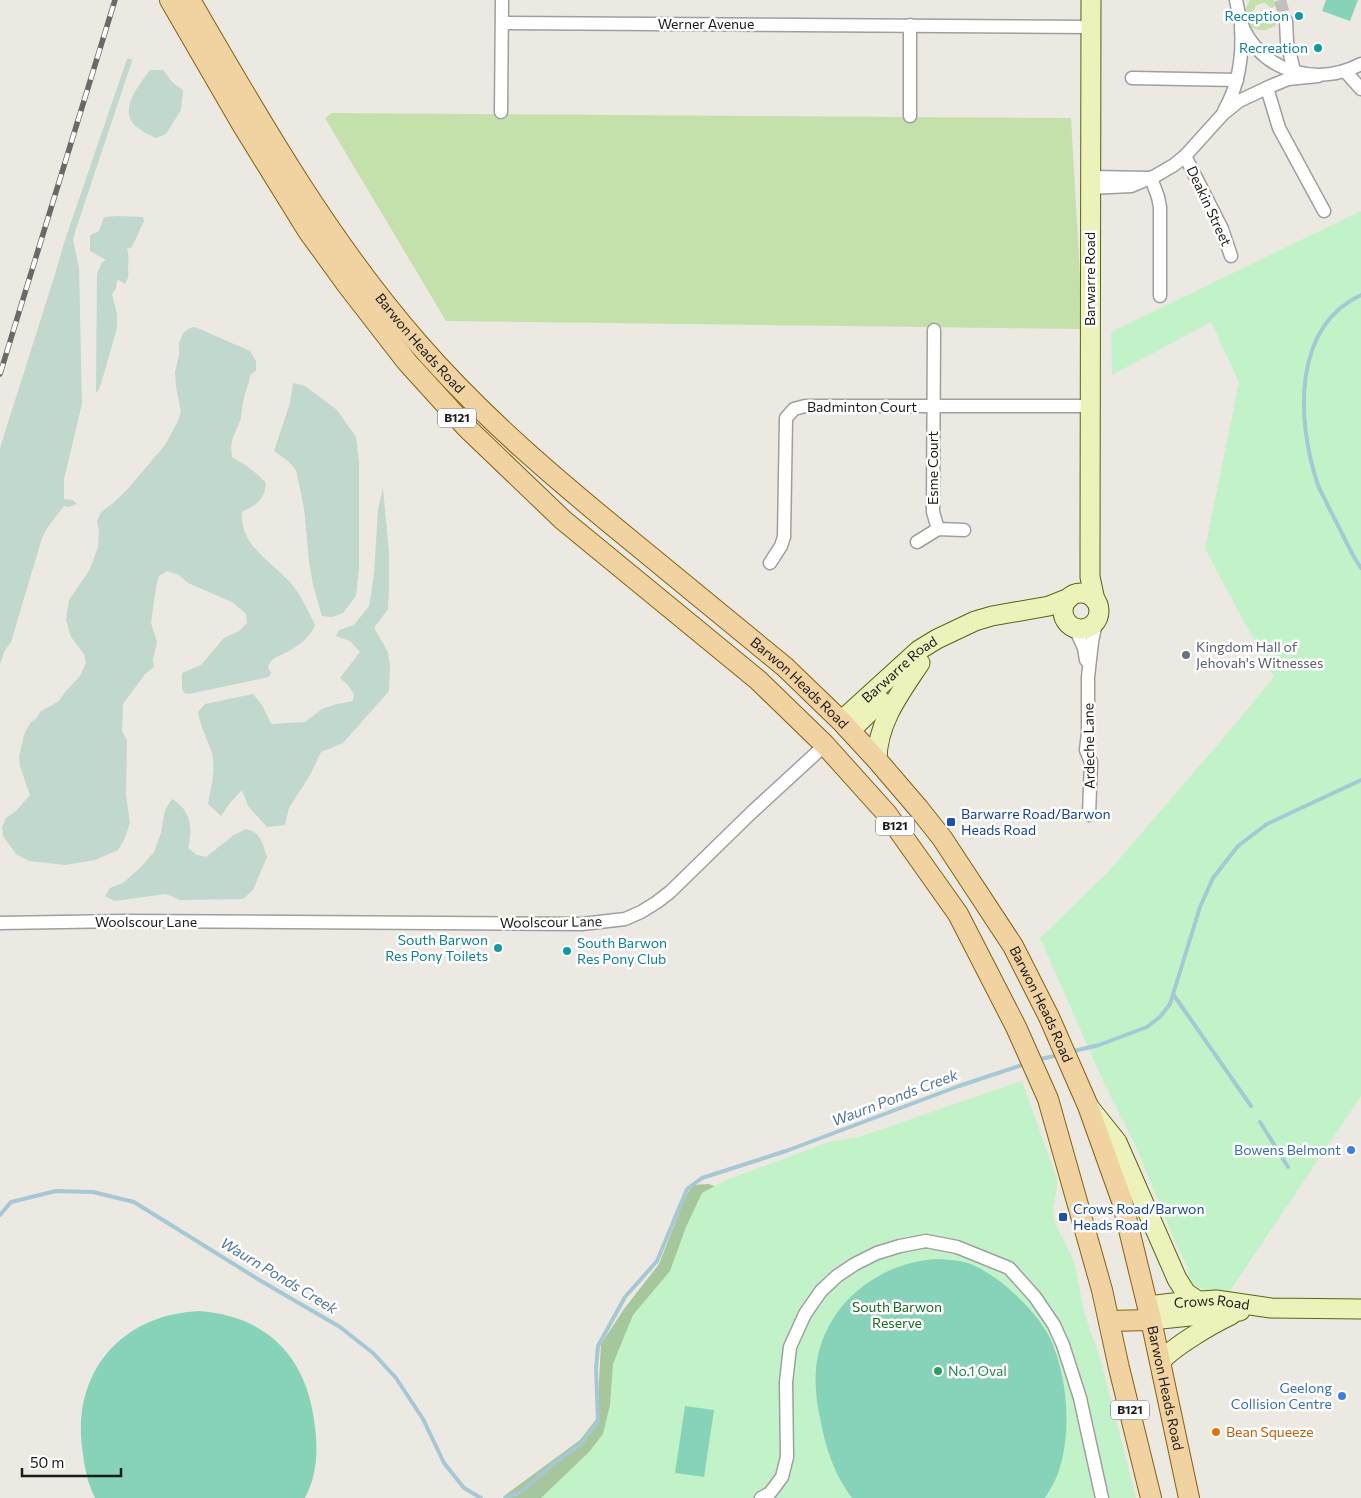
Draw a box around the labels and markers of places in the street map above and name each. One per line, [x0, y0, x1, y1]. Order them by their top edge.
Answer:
place label: Reception [1224, 7, 1289, 24]
marker: Reception [1293, 10, 1305, 22]
place label: Recreation [1239, 39, 1308, 56]
marker: Recreation [1312, 42, 1324, 54]
place label: Kingdom Hall of Jehovah's Witnesses [1196, 638, 1323, 671]
marker: Kingdom Hall of Jehovah's Witnesses [1180, 649, 1192, 661]
place label: Barwarre Road/Barwon Heads Road [961, 805, 1111, 838]
marker: Barwarre Road/Barwon Heads Road [945, 816, 957, 828]
place label: South Barwon Res Pony Toilets [385, 931, 488, 964]
place label: South Barwon Res Pony Club [577, 934, 667, 967]
marker: South Barwon Res Pony Toilets [492, 942, 504, 954]
marker: South Barwon Res Pony Club [561, 945, 573, 957]
place label: Bowens Belmont [1234, 1141, 1341, 1158]
marker: Bowens Belmont [1345, 1144, 1357, 1156]
place label: Crows Road/Barwon Heads Road [1073, 1200, 1205, 1233]
marker: Crows Road/Barwon Heads Road [1057, 1211, 1069, 1223]
place label: No.1 Oval [948, 1362, 1007, 1379]
marker: No.1 Oval [932, 1365, 944, 1377]
place label: Geelong Collision Centre [1231, 1379, 1332, 1412]
marker: Geelong Collision Centre [1336, 1390, 1348, 1402]
place label: Bean Squeeze [1226, 1423, 1314, 1440]
marker: Bean Squeeze [1210, 1426, 1222, 1438]

